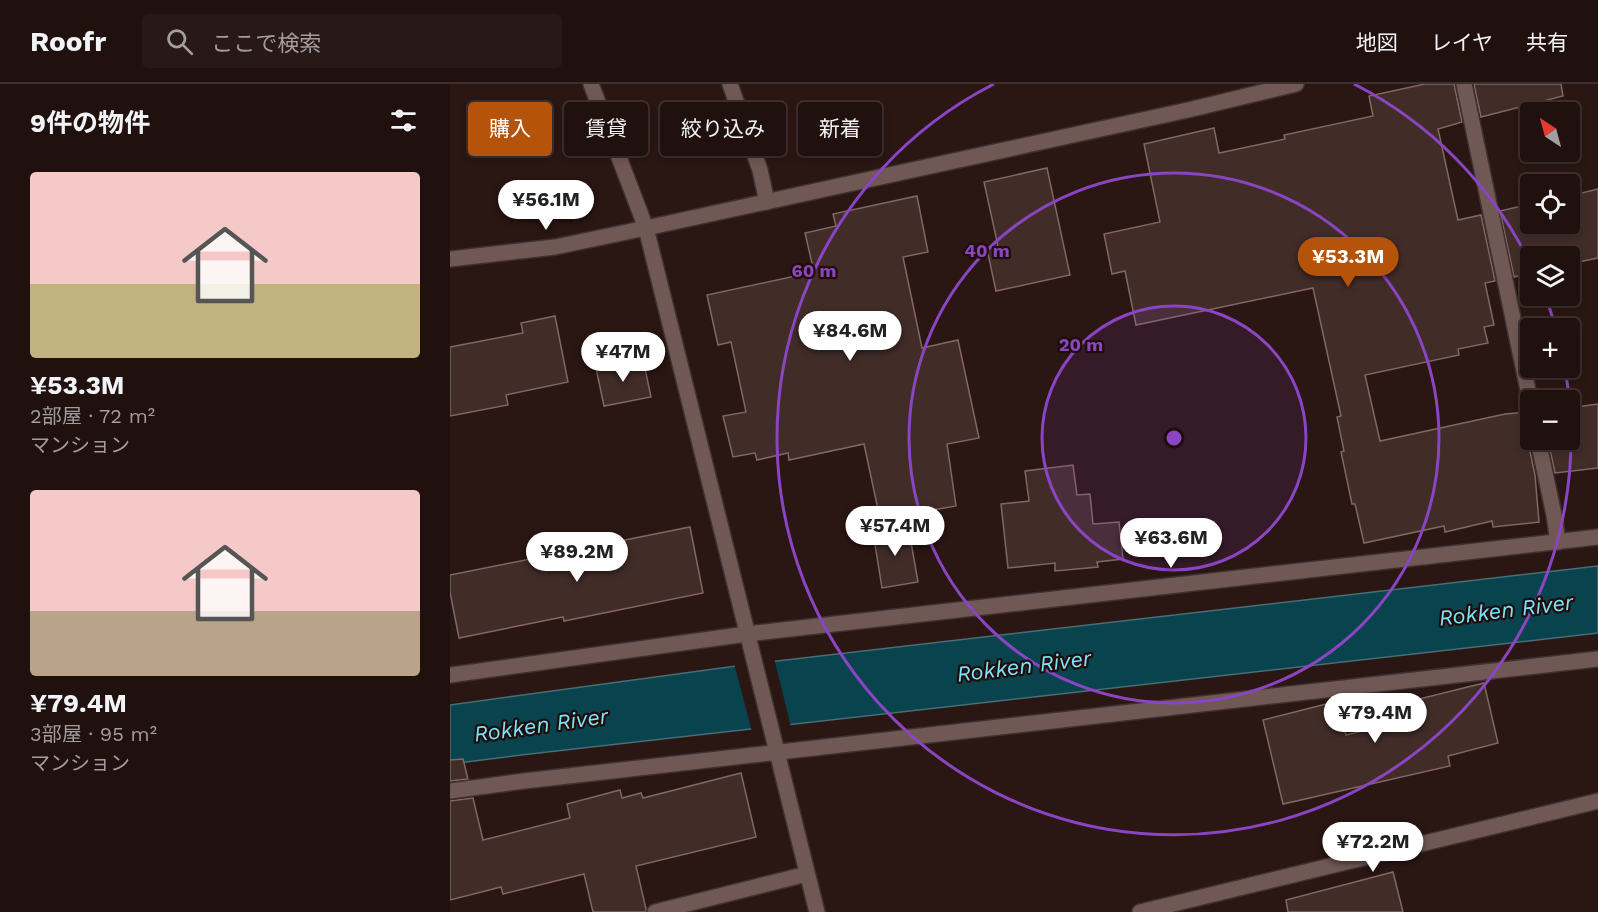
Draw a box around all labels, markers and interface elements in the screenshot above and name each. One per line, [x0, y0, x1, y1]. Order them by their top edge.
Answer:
search box [142, 14, 562, 68]
text: Roofr [30, 25, 106, 58]
icon: search [163, 25, 196, 58]
text: 地図 [1356, 30, 1398, 55]
text: レイヤ [1431, 30, 1493, 55]
text: 共有 [1526, 30, 1568, 55]
text: ここで検索 [211, 31, 321, 56]
chip: 購入 [468, 102, 552, 156]
chip: 賃貸 [564, 102, 648, 156]
chip: 絞り込み [660, 102, 786, 156]
chip: 新着 [798, 102, 882, 156]
north arrow [1520, 102, 1580, 162]
map controls [1520, 102, 1580, 450]
icon: filters [387, 104, 420, 137]
text: 9件の物件 [30, 108, 150, 138]
button: locate [1520, 174, 1580, 234]
pin: ¥56.1M [497, 180, 595, 231]
text: ¥56.1M [512, 187, 580, 211]
icon: home [171, 211, 279, 319]
pin: ¥53.3M [1299, 237, 1397, 288]
text: 40 m [964, 240, 1010, 261]
text: ¥53.3M [1312, 244, 1384, 268]
button: layers [1520, 246, 1580, 306]
text: 60 m [792, 260, 836, 281]
pin: ¥84.6M [801, 311, 899, 362]
text: ¥84.6M [813, 318, 887, 342]
button: + [1520, 318, 1580, 378]
pin: ¥47M [587, 332, 659, 383]
text: 20 m [1059, 334, 1103, 355]
text: ¥47M [595, 339, 651, 363]
text: ¥53.3M [30, 370, 125, 400]
button: − [1520, 390, 1580, 450]
text: 2部屋 · 72 m² [30, 404, 155, 428]
centre of rings [1164, 428, 1184, 448]
text: マンション [30, 433, 130, 457]
pin: ¥57.4M [846, 506, 944, 557]
text: ¥57.4M [860, 513, 931, 537]
pin: ¥63.6M [1122, 518, 1220, 569]
text: ¥63.6M [1134, 525, 1208, 549]
icon: home [171, 529, 279, 637]
pin: ¥89.2M [528, 532, 626, 583]
text: ¥89.2M [540, 539, 614, 563]
water label: Rokken River [1437, 589, 1576, 631]
water label: Rokken River [955, 645, 1094, 687]
text: ¥79.4M [30, 688, 127, 718]
pin: ¥79.4M [1326, 693, 1424, 744]
text: ¥79.4M [1338, 700, 1412, 724]
water label: Rokken River [472, 703, 611, 747]
text: 3部屋 · 95 m² [30, 722, 157, 746]
text: マンション [30, 751, 130, 775]
pin: ¥72.2M [1324, 822, 1422, 873]
text: ¥72.2M [1336, 829, 1410, 853]

